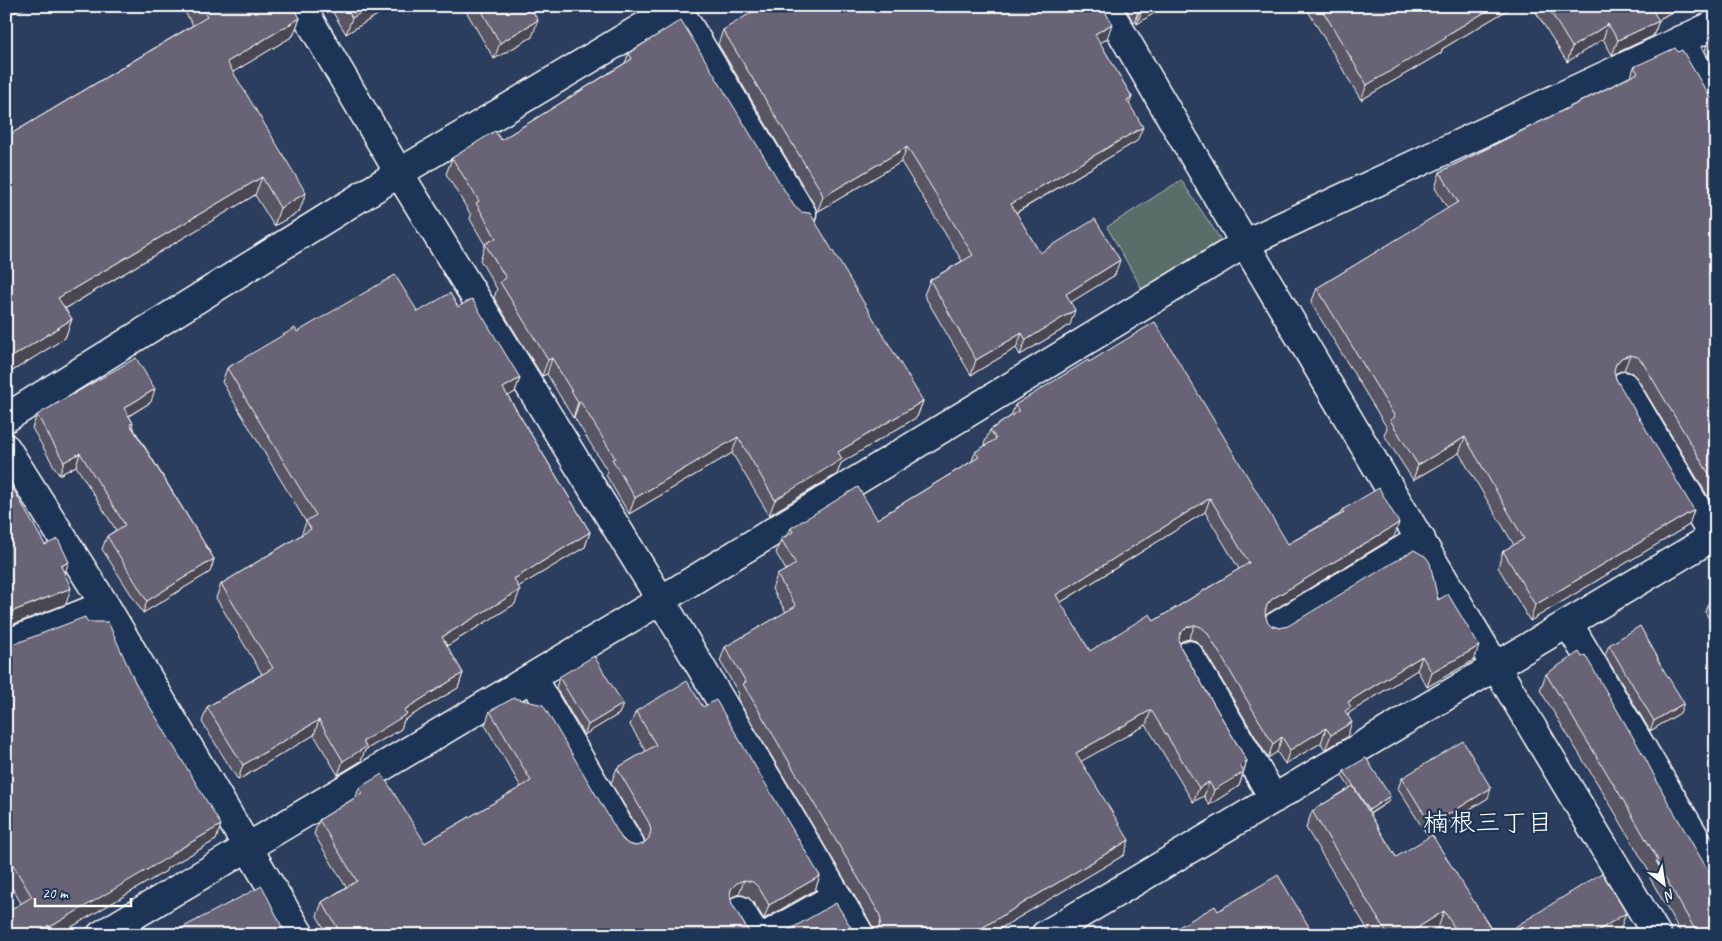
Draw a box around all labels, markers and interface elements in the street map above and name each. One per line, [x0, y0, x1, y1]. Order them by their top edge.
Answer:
district label: 楠根三丁目 [1423, 806, 1553, 839]
north arrow [1640, 858, 1690, 908]
scale bar [35, 876, 131, 908]
text: 20 m [42, 884, 69, 903]
text: N [1660, 885, 1678, 906]

